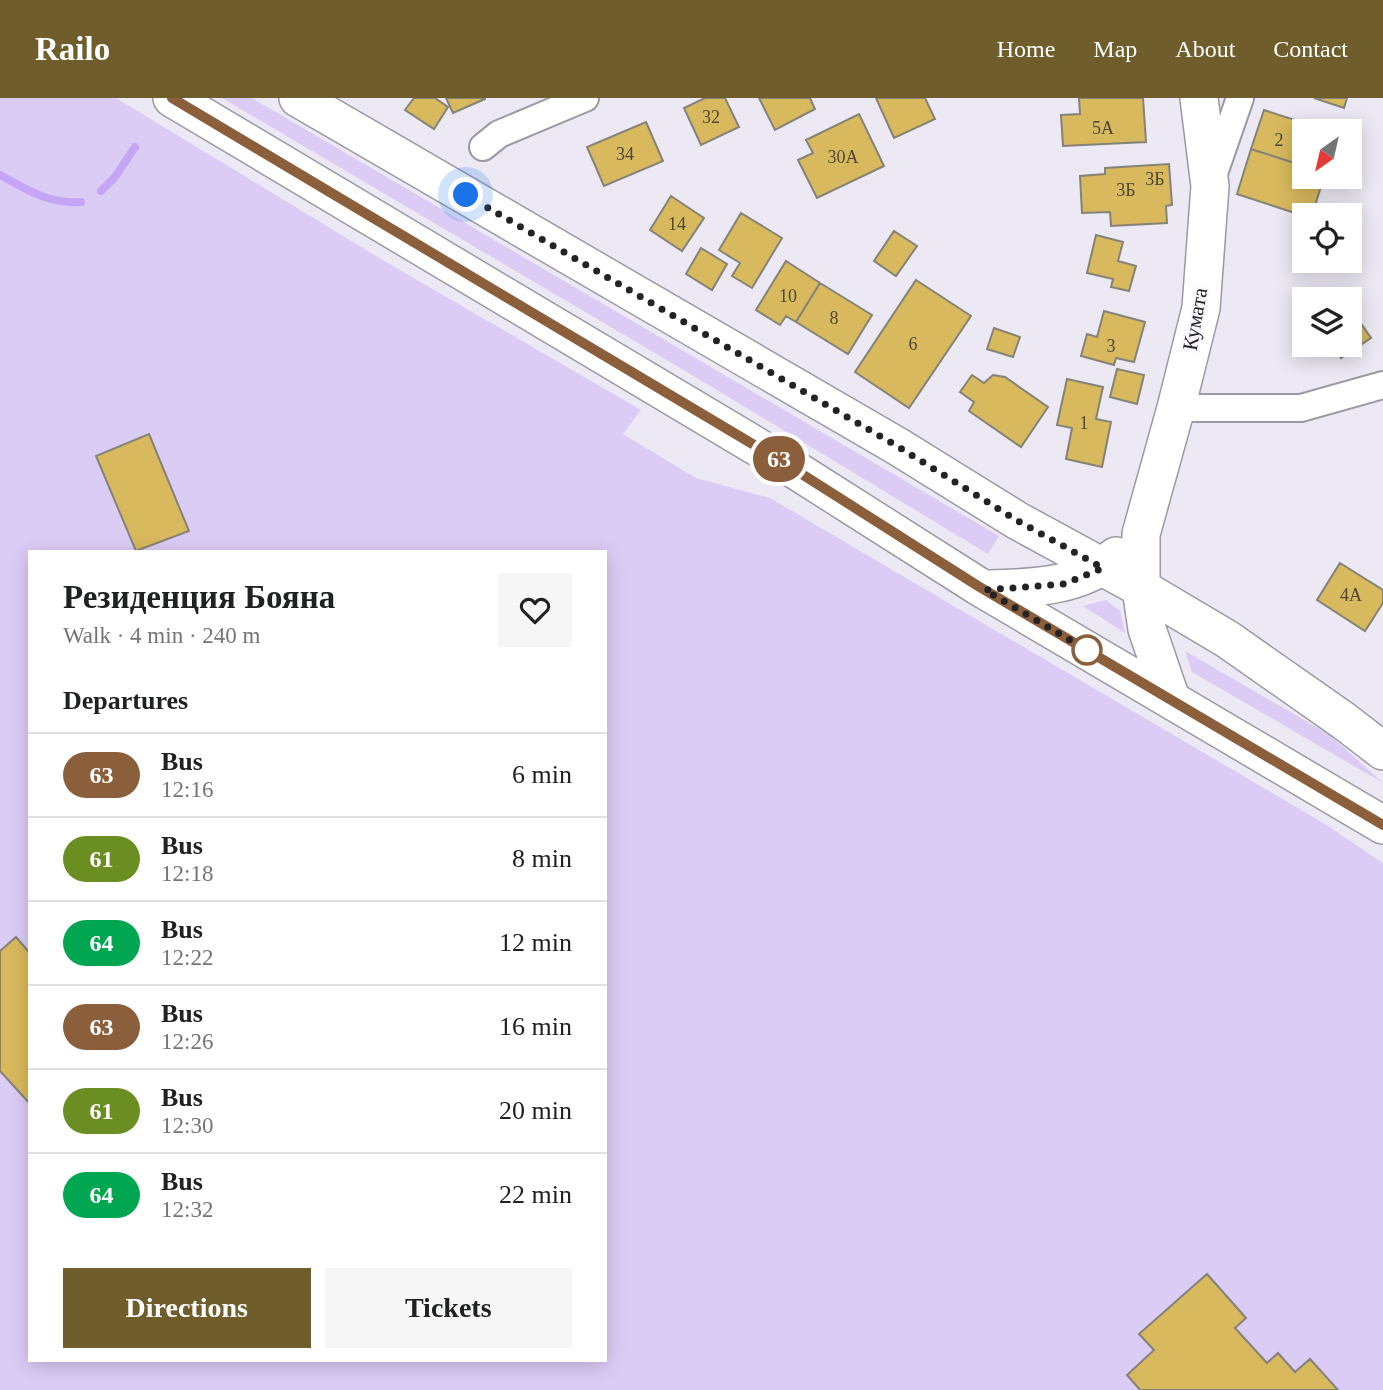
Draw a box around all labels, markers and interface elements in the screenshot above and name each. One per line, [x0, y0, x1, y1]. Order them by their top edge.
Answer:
text: Railo [35, 31, 110, 67]
text: Home [997, 36, 1055, 62]
text: Map [1093, 36, 1137, 62]
text: About [1175, 36, 1235, 62]
text: Contact [1273, 36, 1348, 62]
house number: 32 [702, 107, 720, 127]
house number: 5А [1092, 118, 1114, 138]
north arrow [1292, 119, 1362, 189]
map controls [1292, 119, 1362, 357]
house number: 2 [1275, 130, 1284, 150]
house number: 34 [616, 144, 634, 164]
house number: 30А [828, 147, 859, 167]
house number: 3Б [1145, 169, 1165, 189]
your location [448, 177, 483, 212]
house number: 3Б [1116, 180, 1136, 200]
button: locate [1292, 203, 1362, 273]
house number: 14 [668, 214, 686, 234]
street label: Кумата [1178, 285, 1212, 352]
house number: 10 [779, 286, 797, 306]
button: layers [1292, 287, 1362, 357]
house number: 8 [830, 308, 839, 328]
house number: 6 [909, 334, 918, 354]
house number: 3 [1107, 336, 1116, 356]
house number: 1 [1080, 413, 1089, 433]
line badge: 63 [748, 436, 810, 482]
text: 63 [767, 446, 791, 472]
button: heart [498, 573, 572, 647]
text: Резиденция Бояна [63, 579, 335, 615]
house number: 4A [1340, 585, 1362, 605]
text: Walk · 4 min · 240 m [63, 623, 260, 648]
unlabelled marker [1072, 635, 1102, 665]
text: Departures [63, 686, 188, 715]
text: Bus [161, 747, 203, 776]
text: 6 min [512, 760, 572, 789]
text: 63 [90, 762, 114, 788]
text: 12:16 [161, 777, 213, 802]
text: Bus [161, 831, 203, 860]
text: 8 min [512, 844, 572, 873]
text: 61 [90, 846, 114, 872]
text: 12:18 [161, 861, 213, 886]
text: Bus [161, 915, 203, 944]
text: 12 min [499, 928, 572, 957]
text: 64 [90, 930, 114, 956]
text: 12:22 [161, 945, 213, 970]
text: Bus [161, 999, 203, 1028]
text: 16 min [499, 1012, 572, 1041]
text: 63 [90, 1014, 114, 1040]
text: 12:26 [161, 1029, 213, 1054]
text: Bus [161, 1083, 203, 1112]
text: 20 min [499, 1096, 572, 1125]
text: 61 [90, 1098, 114, 1124]
text: 12:30 [161, 1113, 213, 1138]
text: Bus [161, 1167, 203, 1196]
text: 22 min [499, 1180, 572, 1209]
text: 64 [90, 1182, 114, 1208]
text: 12:32 [161, 1197, 213, 1222]
button: Directions [63, 1268, 311, 1348]
button: Tickets [325, 1268, 572, 1348]

